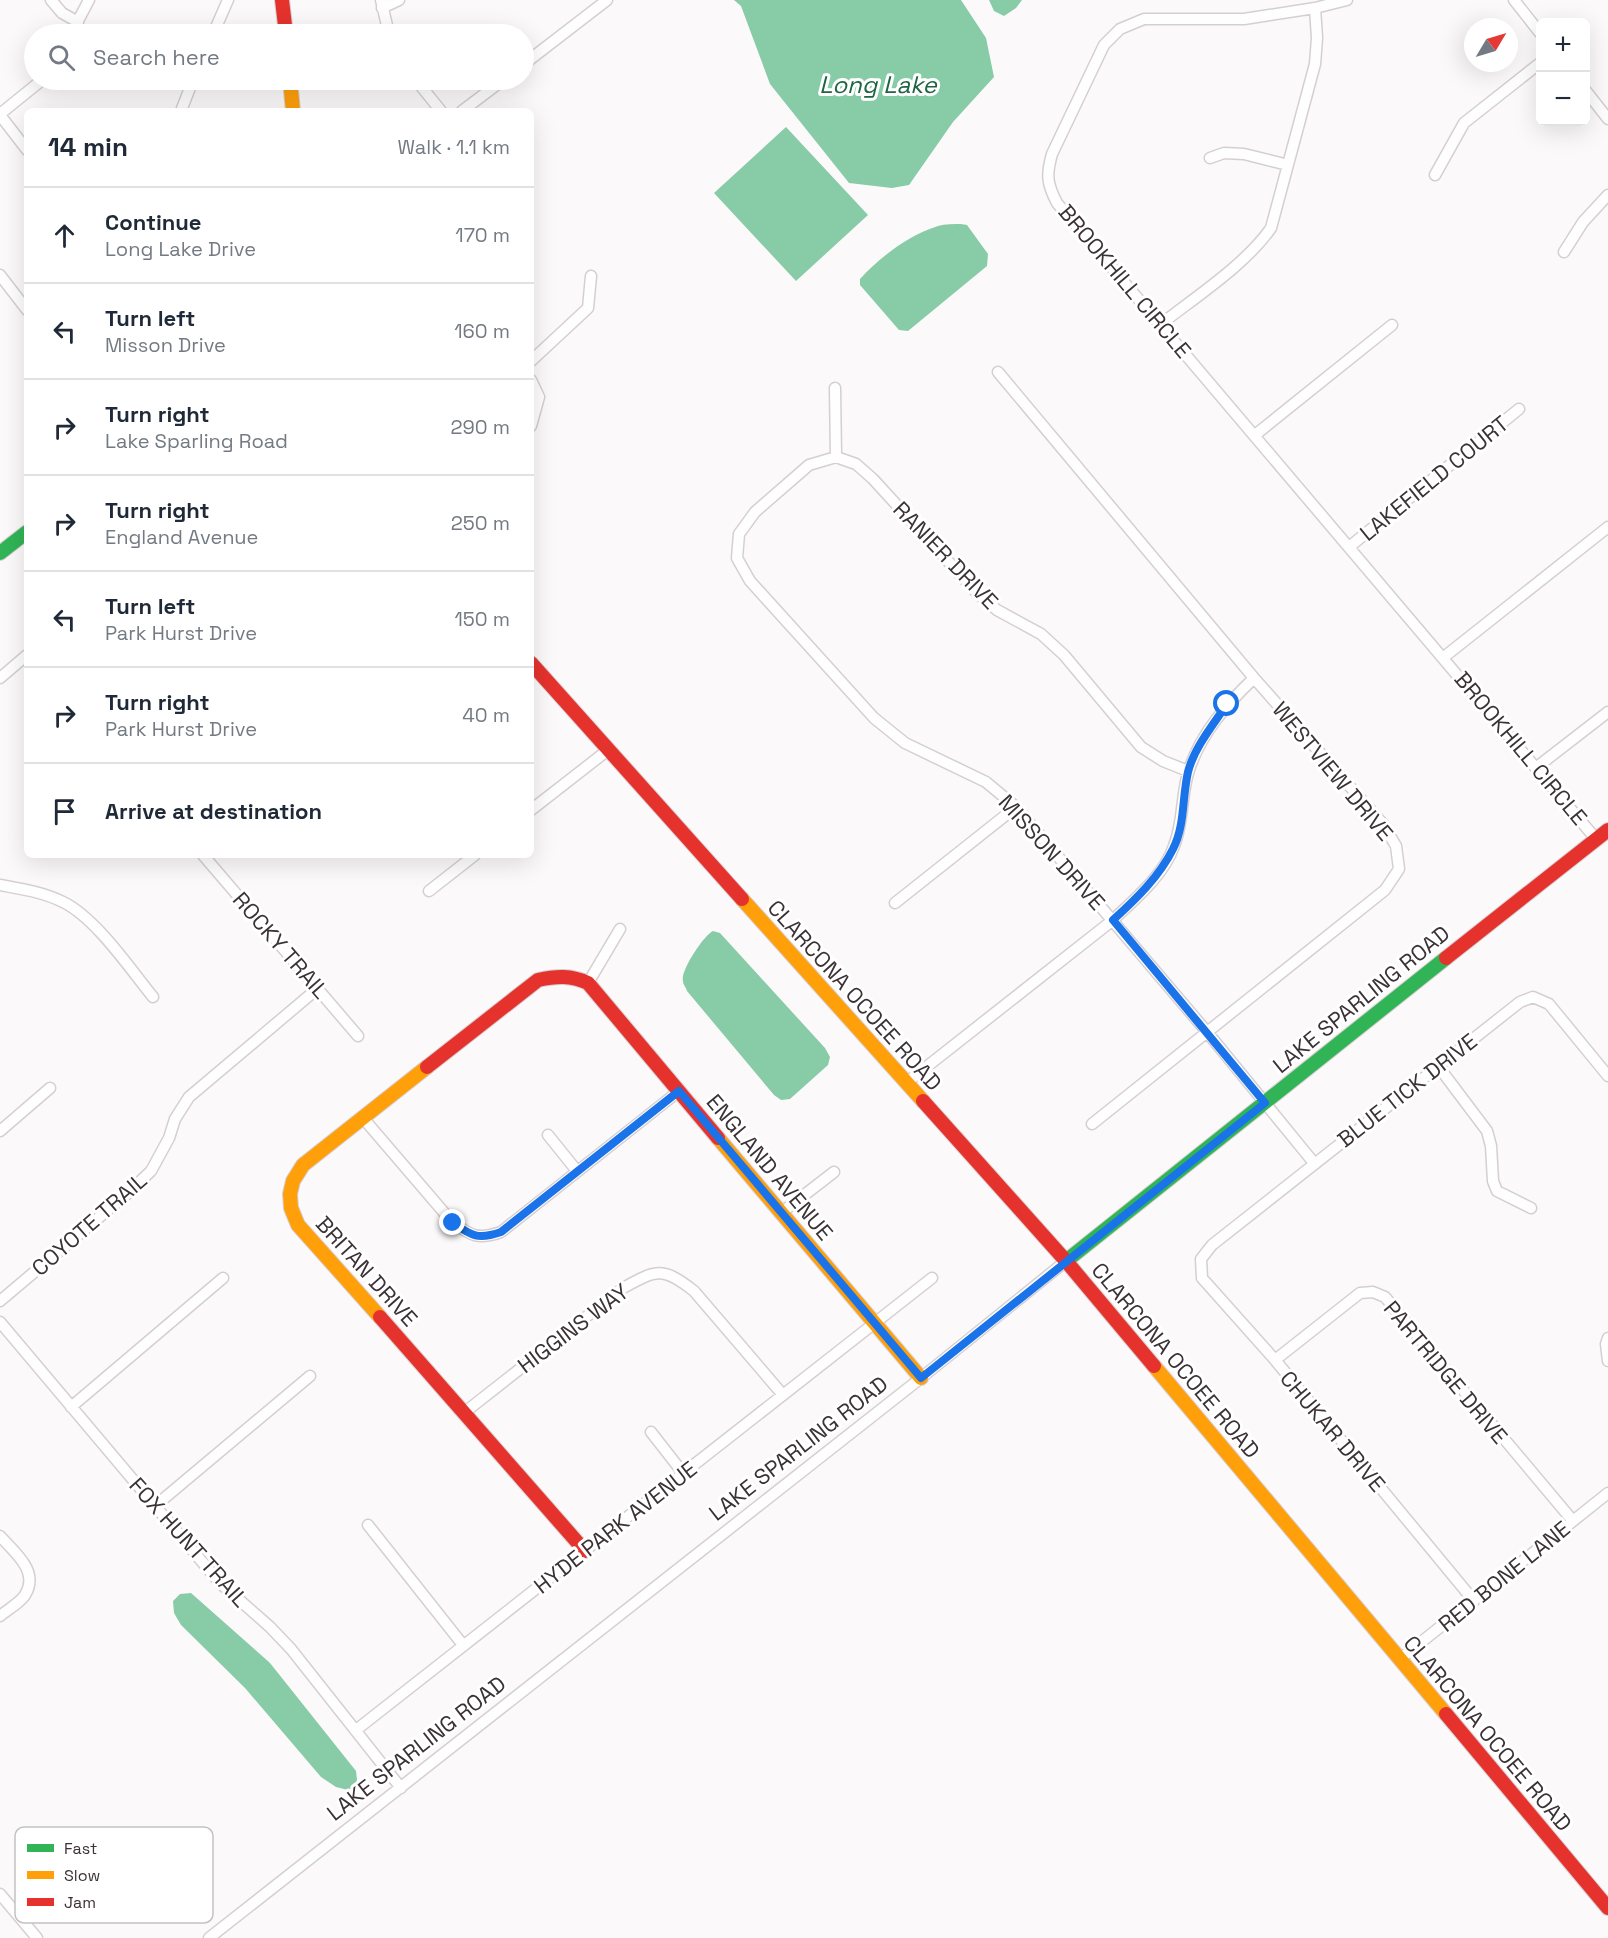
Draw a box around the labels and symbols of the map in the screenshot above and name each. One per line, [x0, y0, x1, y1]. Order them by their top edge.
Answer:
north arrow [1464, 18, 1518, 72]
water label: Long Lake [819, 69, 938, 100]
street label: BROOKHILL CIRCLE [1053, 198, 1197, 364]
street label: LAKEFIELD COURT [1354, 409, 1514, 547]
street label: RANIER DRIVE [887, 495, 1005, 615]
street label: BROOKHILL CIRCLE [1449, 665, 1593, 831]
route start [1213, 690, 1239, 716]
street label: WESTVIEW DRIVE [1267, 696, 1399, 846]
street label: MISSON DRIVE [993, 788, 1111, 916]
street label: ROCKY TRAIL [227, 886, 335, 1004]
street label: CLARCONA OCOEE ROAD [762, 894, 948, 1096]
street label: LAKE SPARLING ROAD [1267, 919, 1455, 1079]
street label: BLUE TICK DRIVE [1332, 1027, 1482, 1153]
street label: ENGLAND AVENUE [701, 1088, 839, 1246]
street label: COYOTE TRAIL [26, 1166, 152, 1282]
route end [439, 1209, 465, 1235]
street label: BRITAN DRIVE [310, 1210, 424, 1332]
street label: CLARCONA OCOEE ROAD [1086, 1256, 1266, 1464]
street label: HIGGINS WAY [512, 1277, 635, 1379]
street label: PARTRIDGE DRIVE [1378, 1295, 1514, 1449]
street label: CHUKAR DRIVE [1274, 1365, 1392, 1497]
street label: LAKE SPARLING ROAD [703, 1369, 893, 1527]
street label: HYDE PARK AVENUE [528, 1455, 702, 1599]
street label: FOX HUNT TRAIL [123, 1471, 255, 1613]
street label: RED BONE LANE [1433, 1514, 1575, 1638]
street label: CLARCONA OCOEE ROAD [1398, 1629, 1578, 1837]
street label: LAKE SPARLING ROAD [321, 1669, 511, 1827]
legend [15, 1827, 213, 1923]
text: Fast [64, 1838, 97, 1859]
text: Slow [64, 1865, 100, 1886]
text: Jam [64, 1892, 96, 1913]

